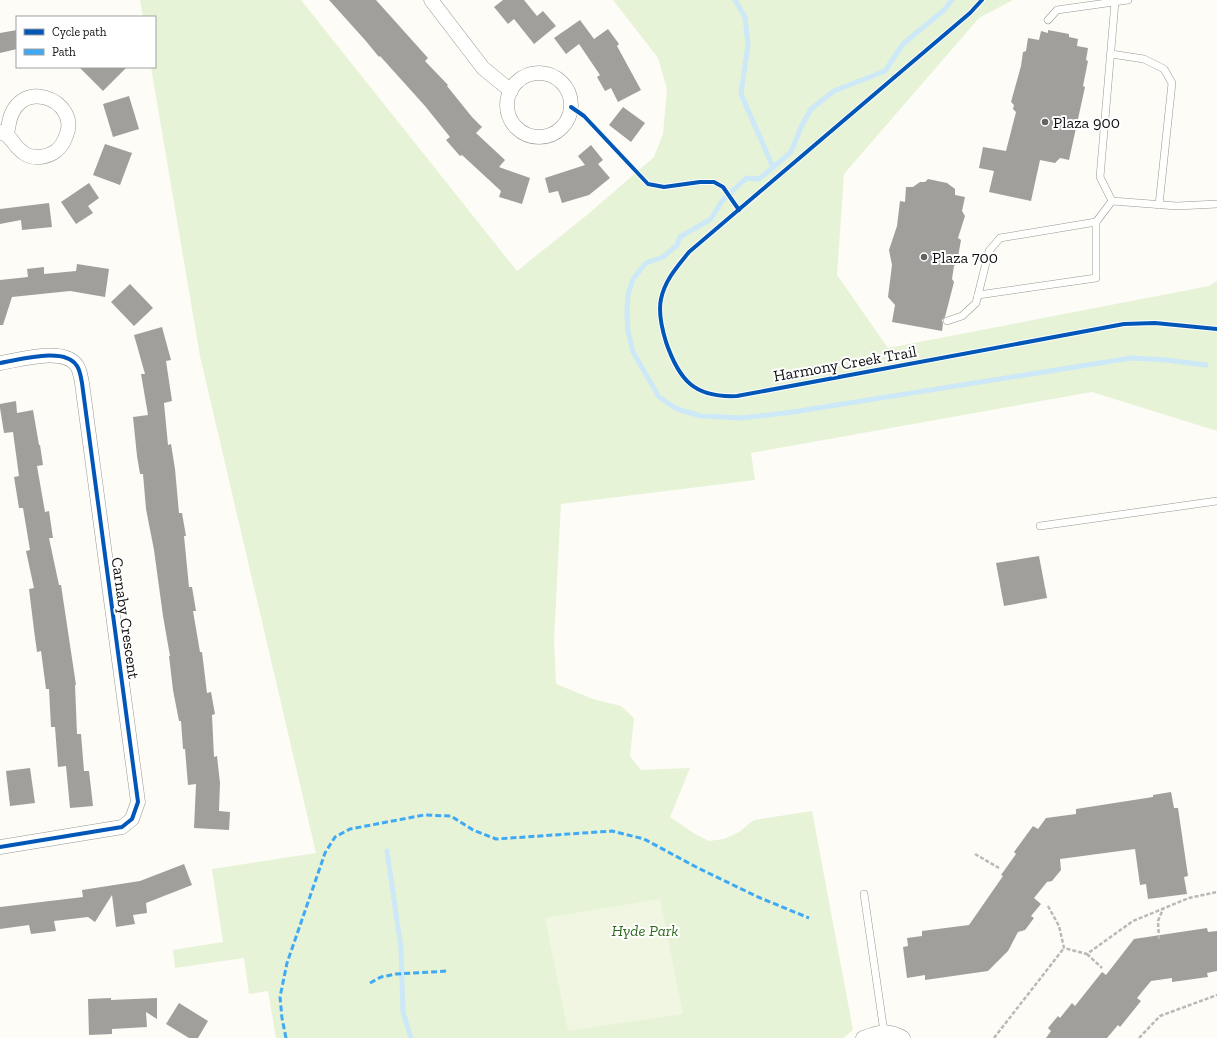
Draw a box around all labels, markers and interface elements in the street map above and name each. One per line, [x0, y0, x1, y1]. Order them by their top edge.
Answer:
legend [16, 16, 156, 68]
text: Cycle path [52, 25, 107, 39]
text: Path [52, 45, 76, 59]
place label: Plaza 900 [1053, 113, 1120, 132]
marker: Plaza 900 [1040, 117, 1050, 127]
place label: Plaza 700 [932, 248, 998, 267]
marker: Plaza 700 [919, 252, 929, 262]
street label: Harmony Creek Trail [772, 342, 918, 385]
street label: Carnaby Crescent [108, 556, 143, 680]
park label: Hyde Park [612, 921, 678, 940]

